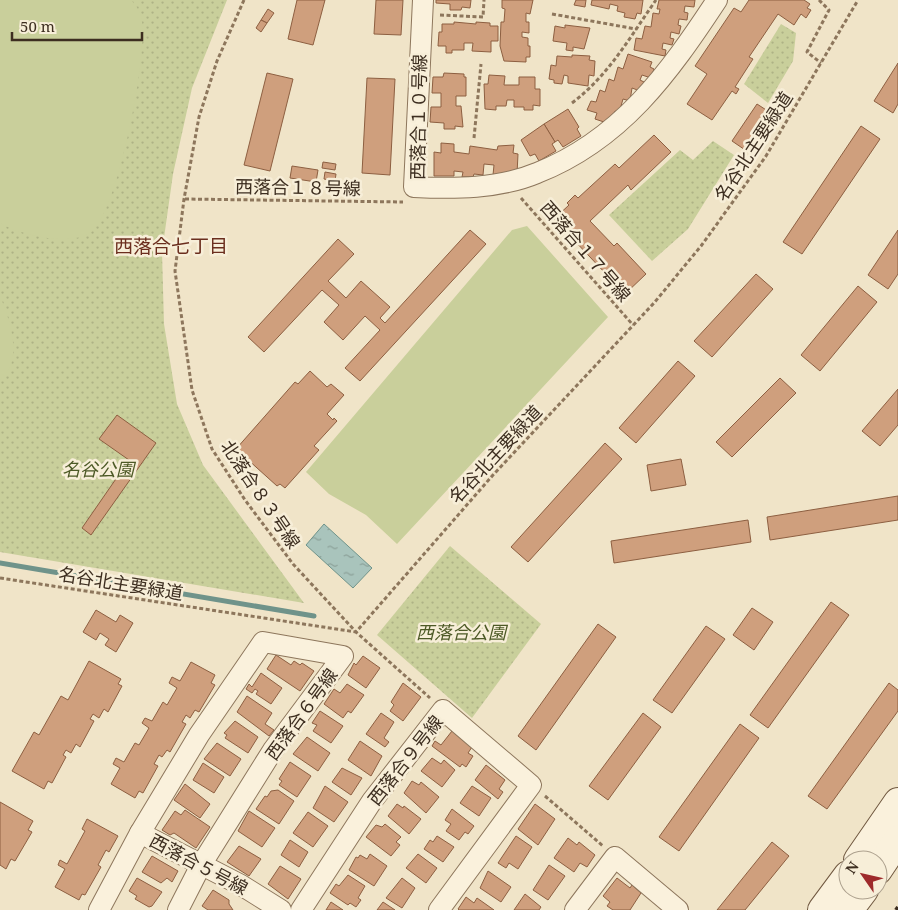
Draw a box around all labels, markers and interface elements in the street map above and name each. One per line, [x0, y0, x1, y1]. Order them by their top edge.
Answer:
scale bar [12, 10, 142, 42]
text: 50 m [20, 16, 55, 36]
street label: 西落合１０号線 [405, 54, 431, 180]
street label: 名谷北主要緑道 [709, 87, 797, 205]
street label: 西落合１８号線 [235, 174, 361, 200]
street label: 西落合１７号線 [536, 196, 636, 306]
district label: 西落合七丁目 [114, 233, 228, 259]
street label: 名谷北主要緑道 [443, 400, 547, 508]
street label: 北落合８３号線 [216, 435, 306, 553]
park label: 名谷公園 [62, 457, 137, 481]
street label: 名谷北主要緑道 [57, 561, 185, 605]
park label: 西落合公園 [416, 620, 509, 644]
street label: 西落合６号線 [260, 663, 342, 765]
street label: 西落合９号線 [362, 710, 448, 810]
street label: 西落合５号線 [146, 828, 252, 900]
north arrow [838, 850, 888, 900]
text: N [841, 858, 863, 877]

